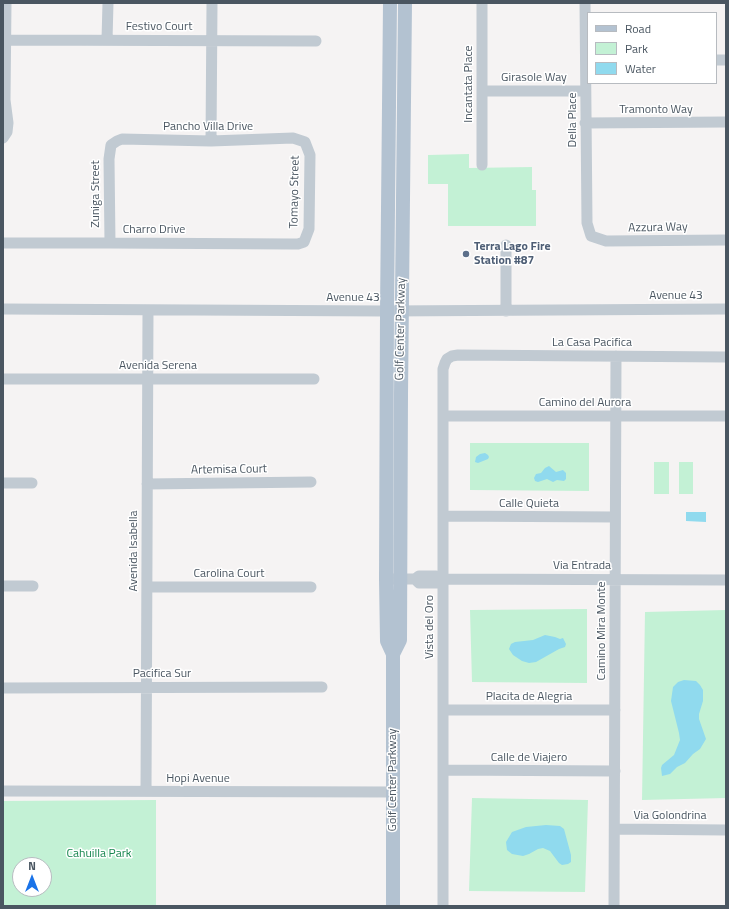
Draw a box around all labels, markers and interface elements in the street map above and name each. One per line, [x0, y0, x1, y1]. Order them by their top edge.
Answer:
legend [587, 12, 717, 84]
text: Road [625, 19, 651, 38]
street label: Festivo Court [126, 20, 192, 34]
text: Park [625, 39, 648, 58]
street label: Incantata Place [462, 45, 476, 123]
text: Water [625, 59, 656, 78]
street label: Girasole Way [501, 71, 567, 85]
street label: Della Place [566, 92, 580, 148]
street label: Tramonto Way [619, 103, 693, 117]
street label: Pancho Villa Drive [163, 120, 253, 134]
street label: Tomayo Street [287, 155, 303, 229]
street label: Zuniga Street [89, 160, 103, 228]
street label: Azzura Way [628, 220, 688, 236]
street label: Charro Drive [123, 223, 185, 237]
place label: Terra Lago Fire Station #87 [474, 240, 551, 268]
marker: Terra Lago Fire Station #87 [461, 249, 471, 259]
street label: Golf Center Parkway [393, 277, 409, 381]
street label: Avenue 43 [649, 289, 703, 303]
street label: Avenue 43 [326, 291, 380, 305]
street label: La Casa Pacifica [552, 336, 632, 350]
street label: Avenida Serena [119, 359, 197, 373]
street label: Camino del Aurora [539, 396, 631, 410]
street label: Artemisa Court [191, 462, 267, 478]
street label: Calle Quieta [499, 497, 559, 511]
street label: Avenida Isabella [127, 510, 141, 592]
street label: Via Entrada [553, 559, 611, 573]
street label: Carolina Court [194, 567, 264, 581]
street label: Camino Mira Monte [595, 581, 609, 681]
street label: Vista del Oro [423, 595, 437, 659]
street label: Pacifica Sur [133, 667, 191, 681]
street label: Placita de Alegria [486, 690, 572, 704]
street label: Golf Center Parkway [386, 729, 400, 831]
street label: Calle de Viajero [491, 751, 567, 765]
street label: Hopi Avenue [166, 772, 230, 786]
street label: Via Golondrina [633, 809, 707, 823]
park label: Cahuilla Park [66, 847, 132, 861]
north arrow [12, 857, 52, 897]
text: N [28, 858, 36, 874]

